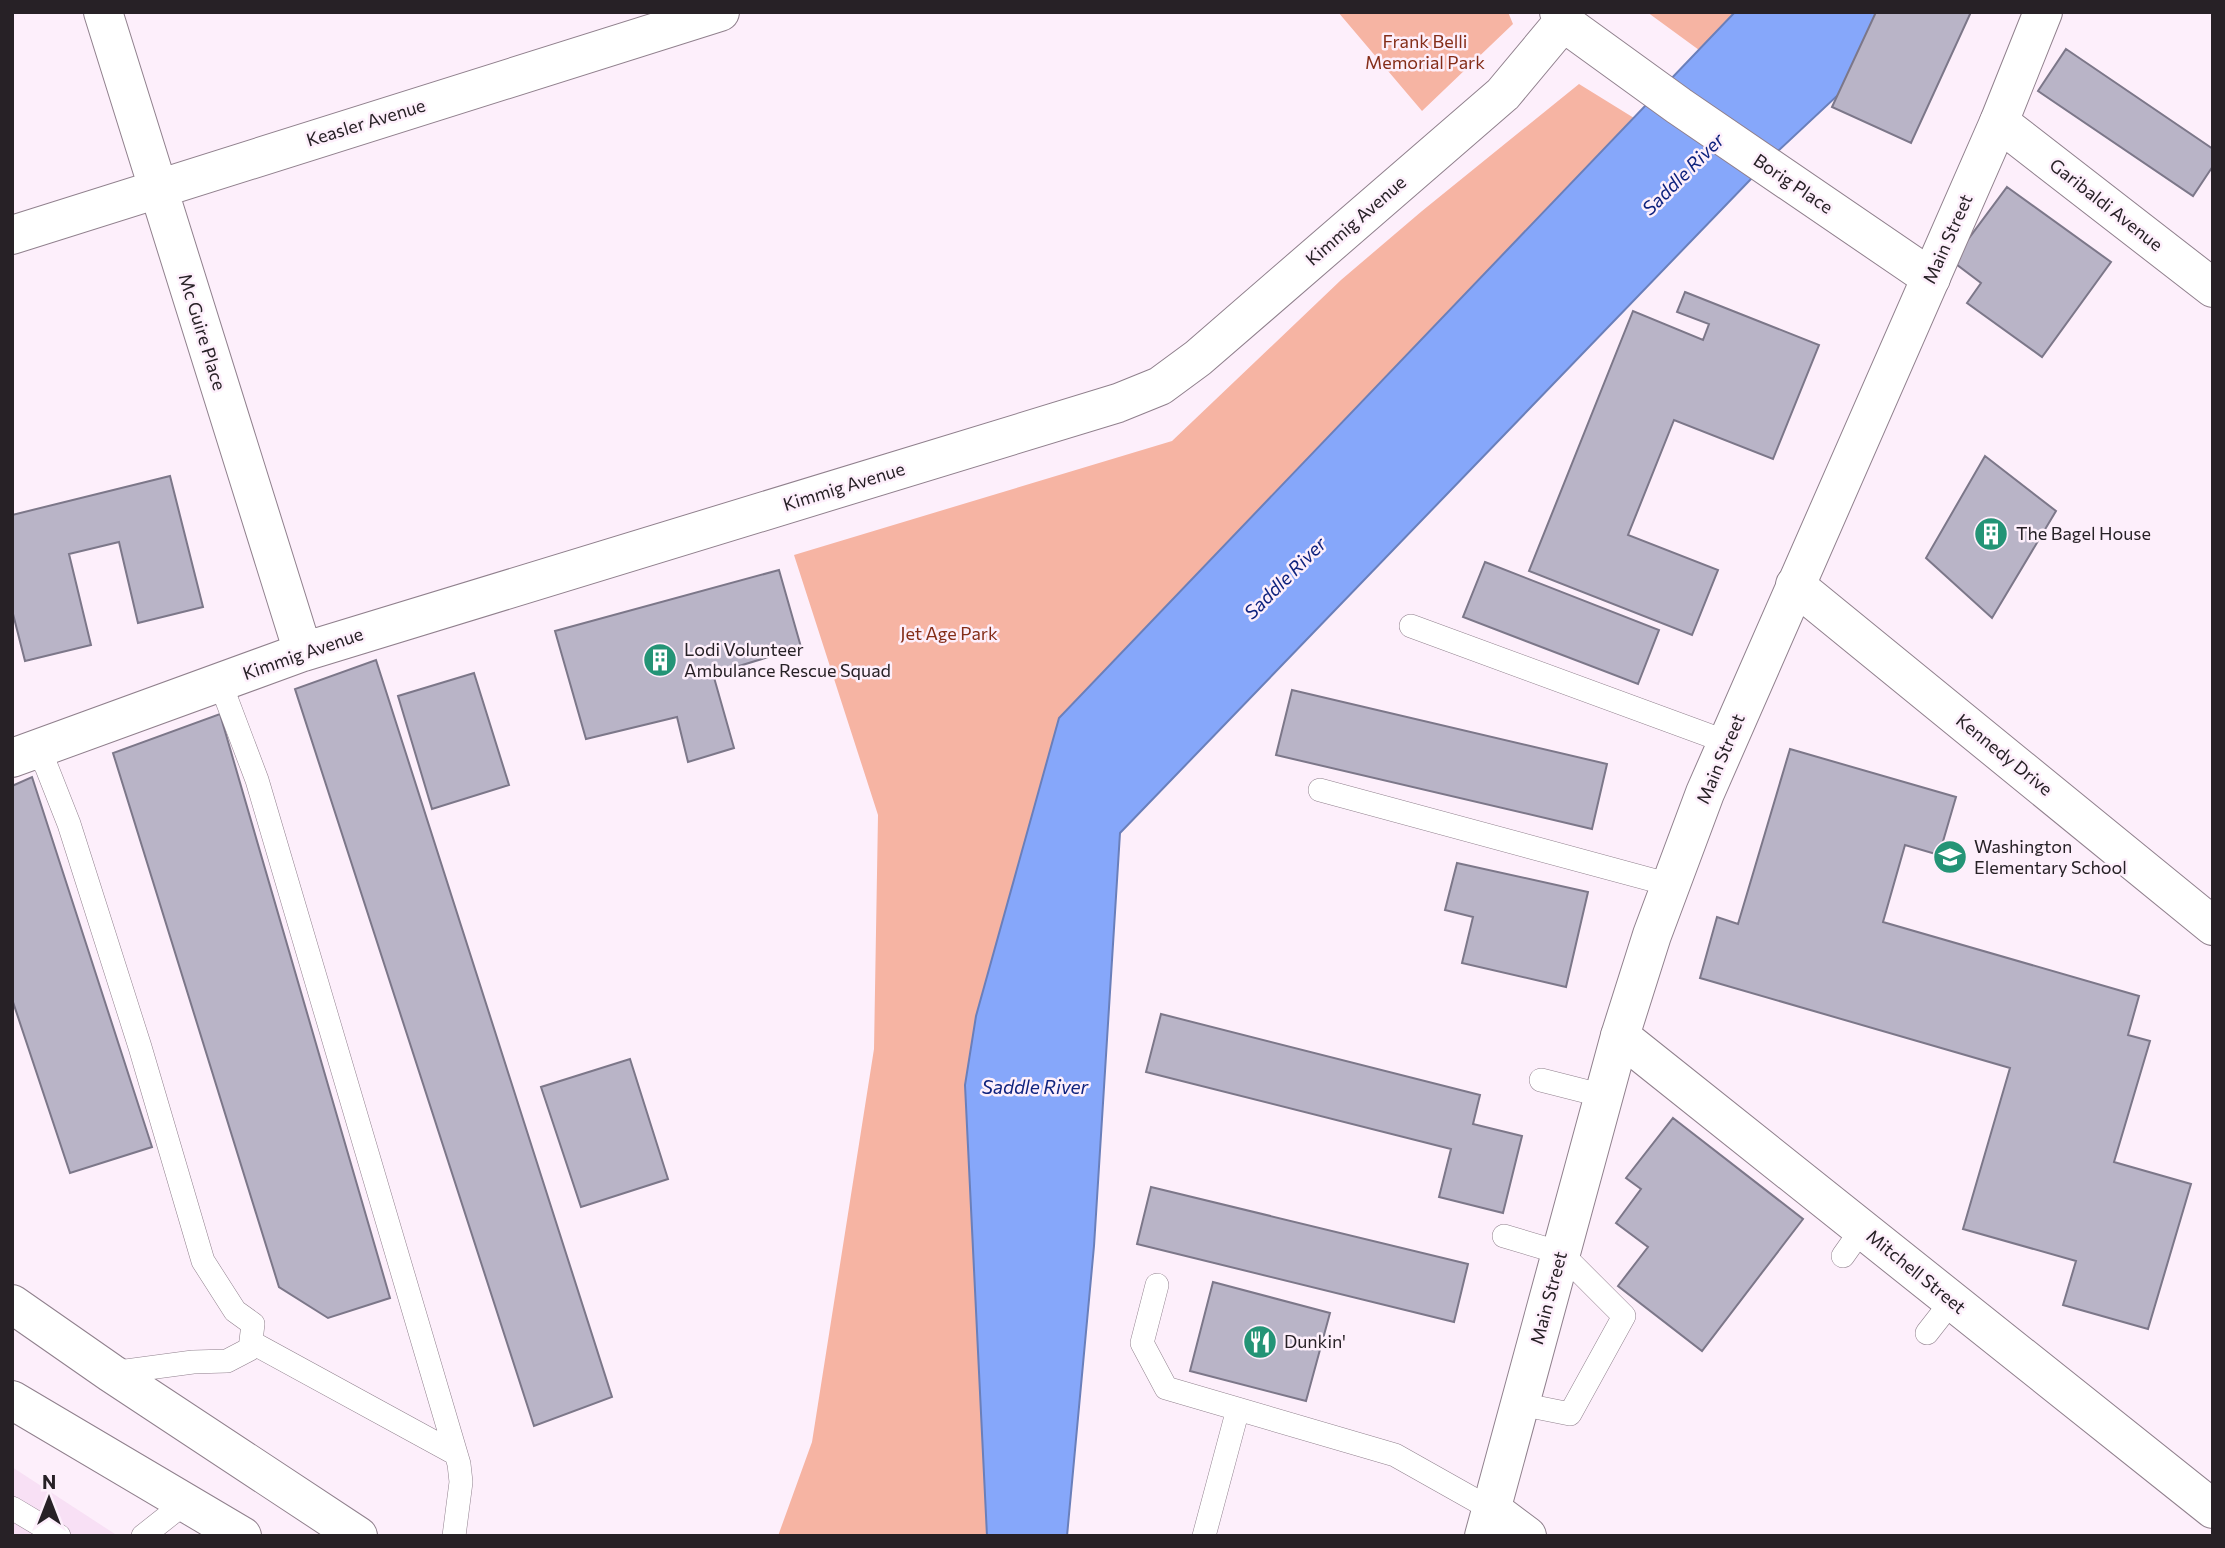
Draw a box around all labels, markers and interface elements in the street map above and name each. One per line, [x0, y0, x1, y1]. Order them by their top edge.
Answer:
park label: Frank Belli Memorial Park [1365, 30, 1485, 73]
street label: Keasler Avenue [304, 94, 428, 151]
water label: Saddle River [1637, 127, 1729, 219]
street label: Borig Place [1750, 149, 1837, 218]
street label: Garibaldi Avenue [2046, 153, 2168, 255]
street label: Kimmig Avenue [1301, 171, 1410, 270]
street label: Main Street [1918, 190, 1977, 287]
street label: Mc Guire Place [175, 271, 231, 393]
street label: Kimmig Avenue [780, 457, 907, 515]
building icon: The Bagel House [1972, 515, 2010, 553]
place label: The Bagel House [2016, 522, 2151, 544]
water label: Saddle River [1239, 531, 1331, 623]
street label: Kimmig Avenue [240, 622, 366, 684]
park label: Jet Age Park [900, 622, 998, 644]
place label: Lodi Volunteer Ambulance Rescue Squad [684, 638, 891, 681]
building icon: Lodi Volunteer Ambulance Rescue Squad [641, 641, 679, 679]
street label: Kennedy Drive [1952, 709, 2057, 800]
street label: Main Street [1691, 710, 1749, 807]
place label: Washington Elementary School [1974, 835, 2127, 878]
school or university icon: Washington Elementary School [1931, 838, 1969, 876]
water label: Saddle River [982, 1075, 1090, 1098]
street label: Mitchell Street [1863, 1225, 1971, 1318]
street label: Main Street [1525, 1249, 1571, 1347]
restaurant icon: Dunkin' [1241, 1323, 1279, 1361]
place label: Dunkin' [1284, 1330, 1346, 1352]
north arrow [14, 1464, 84, 1534]
text: N [42, 1470, 56, 1493]

